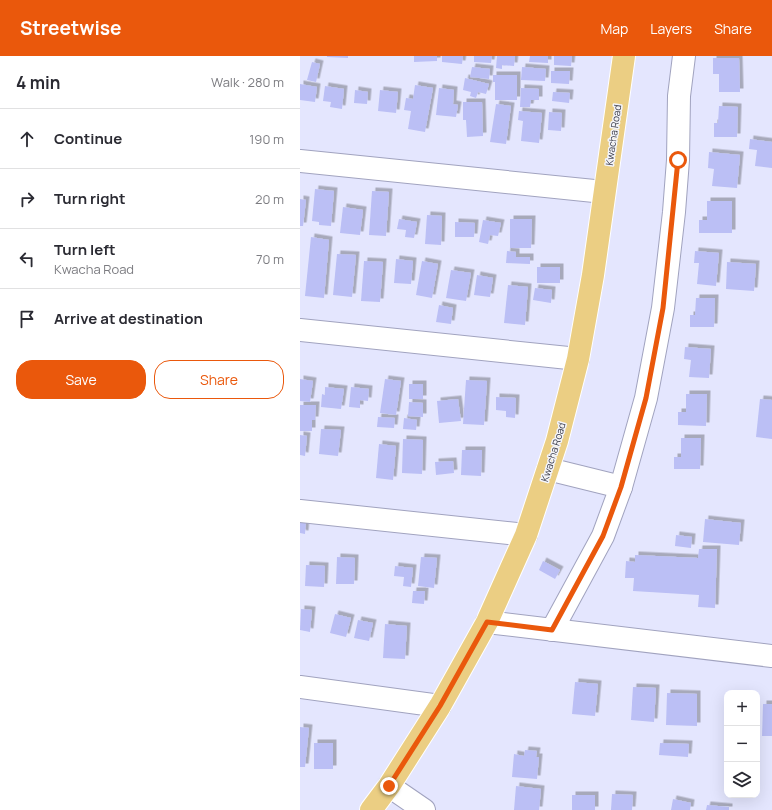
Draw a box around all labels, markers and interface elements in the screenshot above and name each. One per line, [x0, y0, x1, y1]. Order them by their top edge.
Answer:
text: Streetwise [20, 15, 122, 41]
text: Map [600, 19, 628, 38]
text: Layers [650, 19, 692, 38]
text: Share [714, 19, 752, 38]
text: 4 min [16, 71, 60, 94]
text: Walk · 280 m [211, 73, 284, 91]
street label: Kwacha Road [602, 103, 624, 166]
icon: ahead [16, 128, 38, 150]
text: Continue [54, 128, 122, 149]
text: 190 m [249, 130, 284, 148]
route start [669, 151, 687, 169]
icon: right [16, 188, 38, 210]
text: Turn right [54, 188, 125, 209]
text: 20 m [255, 190, 284, 208]
text: Turn left [54, 239, 116, 260]
icon: left [16, 248, 38, 270]
text: 70 m [256, 250, 284, 268]
text: Kwacha Road [54, 260, 134, 278]
icon: arrive [16, 308, 38, 330]
text: Arrive at destination [54, 308, 203, 329]
button: Save [16, 360, 146, 399]
button: Share [154, 360, 284, 399]
street label: Kwacha Road [537, 420, 569, 484]
map controls [724, 690, 760, 798]
button: + [724, 690, 760, 726]
button: − [724, 726, 760, 762]
button: layers [724, 762, 760, 798]
route end [380, 777, 398, 795]

